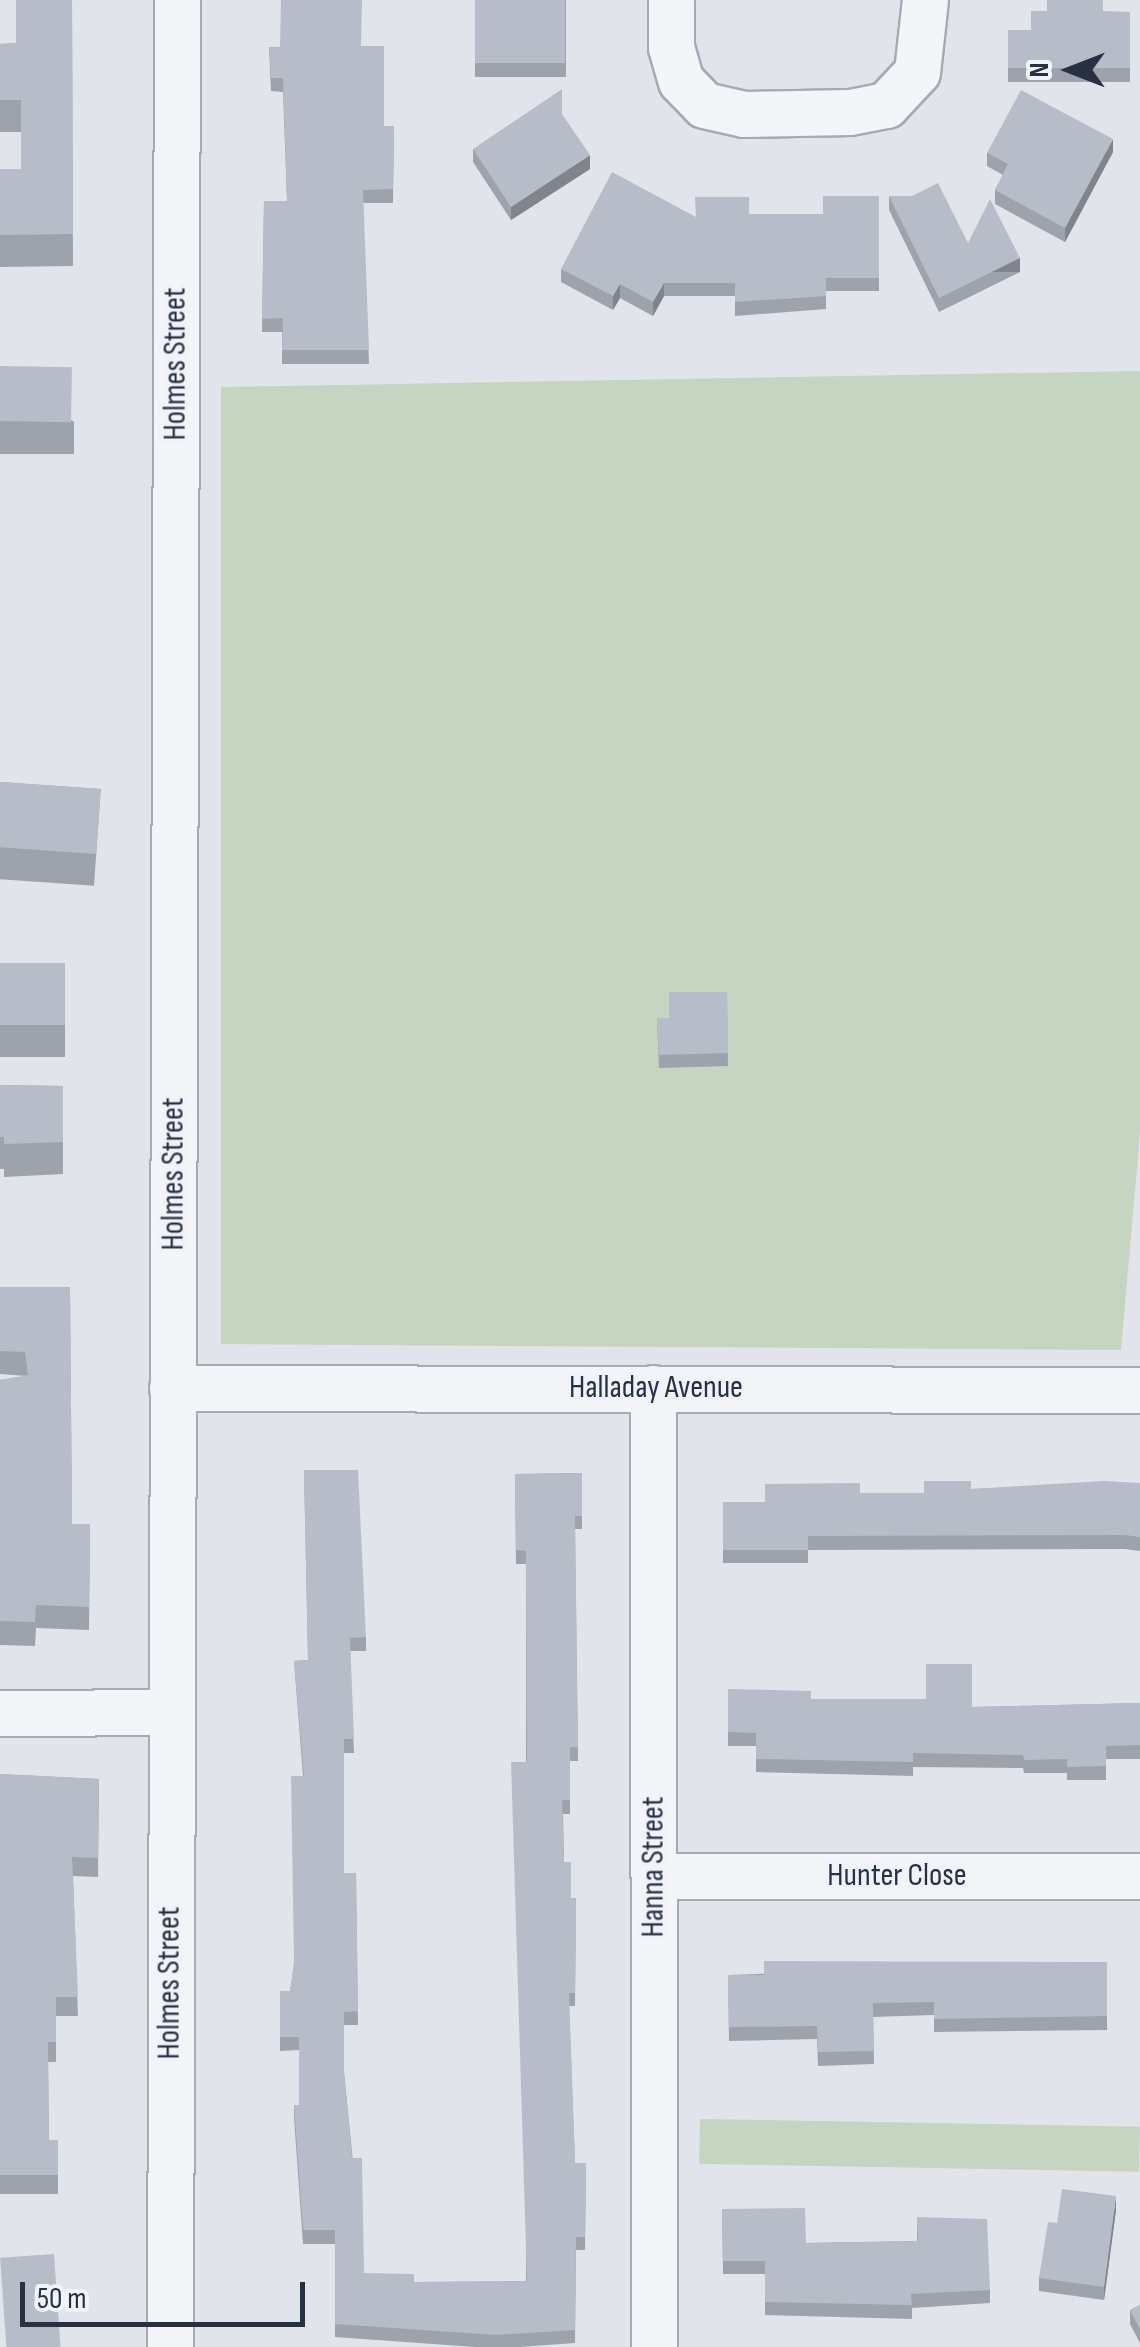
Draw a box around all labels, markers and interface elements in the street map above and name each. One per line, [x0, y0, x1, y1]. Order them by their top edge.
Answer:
north arrow [1020, 20, 1120, 120]
text: N [1023, 63, 1056, 77]
street label: Holmes Street [157, 288, 195, 440]
street label: Holmes Street [155, 1098, 193, 1250]
street label: Halladay Avenue [569, 1369, 743, 1407]
street label: Hanna Street [635, 1797, 673, 1937]
street label: Hunter Close [827, 1857, 967, 1895]
street label: Holmes Street [151, 1907, 189, 2059]
scale bar [25, 2262, 310, 2324]
text: 50 m [37, 2281, 86, 2317]

